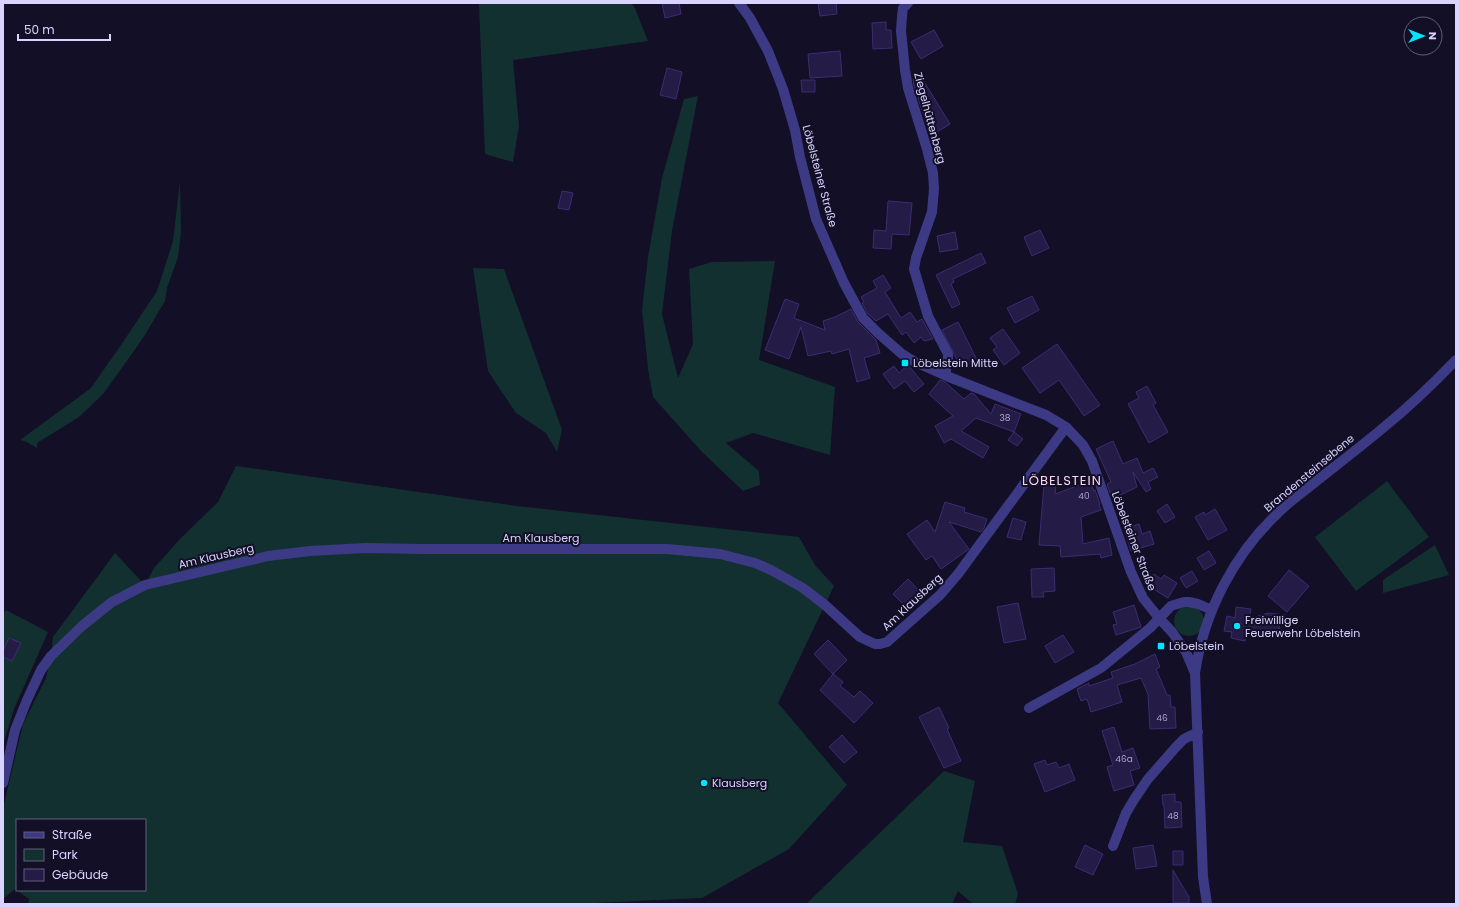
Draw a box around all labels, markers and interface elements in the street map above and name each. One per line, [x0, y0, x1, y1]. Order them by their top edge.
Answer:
scale bar [18, 16, 110, 42]
north arrow [1403, 16, 1443, 56]
text: 50 m [24, 21, 55, 38]
text: N [1425, 32, 1441, 40]
street label: Ziegelhüttenberg [910, 70, 950, 166]
street label: Löbelsteiner Straße [799, 123, 841, 229]
place label: Löbelstein Mitte [913, 355, 998, 371]
marker: Löbelstein Mitte [900, 358, 910, 368]
house number: 38 [1000, 412, 1011, 424]
street label: Brandensteinsebene [1260, 430, 1358, 516]
district label: LÖBELSTEIN [1022, 471, 1102, 490]
street label: Löbelsteiner Straße [1108, 489, 1160, 593]
house number: 40 [1078, 490, 1090, 502]
street label: Am Klausberg [503, 530, 580, 546]
street label: Am Klausberg [177, 540, 255, 572]
street label: Am Klausberg [878, 570, 946, 634]
place label: Freiwillige Feuerwehr Löbelstein [1245, 612, 1360, 641]
marker: Freiwillige Feuerwehr Löbelstein [1232, 621, 1242, 631]
place label: Löbelstein [1169, 638, 1224, 654]
marker: Löbelstein [1156, 641, 1166, 651]
house number: 46 [1156, 712, 1168, 724]
house number: 46a [1115, 753, 1133, 765]
place label: Klausberg [712, 775, 767, 791]
marker: Klausberg [699, 778, 709, 788]
house number: 48 [1167, 810, 1179, 822]
legend [16, 819, 146, 891]
text: Straße [52, 826, 92, 843]
text: Park [52, 846, 79, 863]
text: Gebäude [52, 866, 108, 883]

